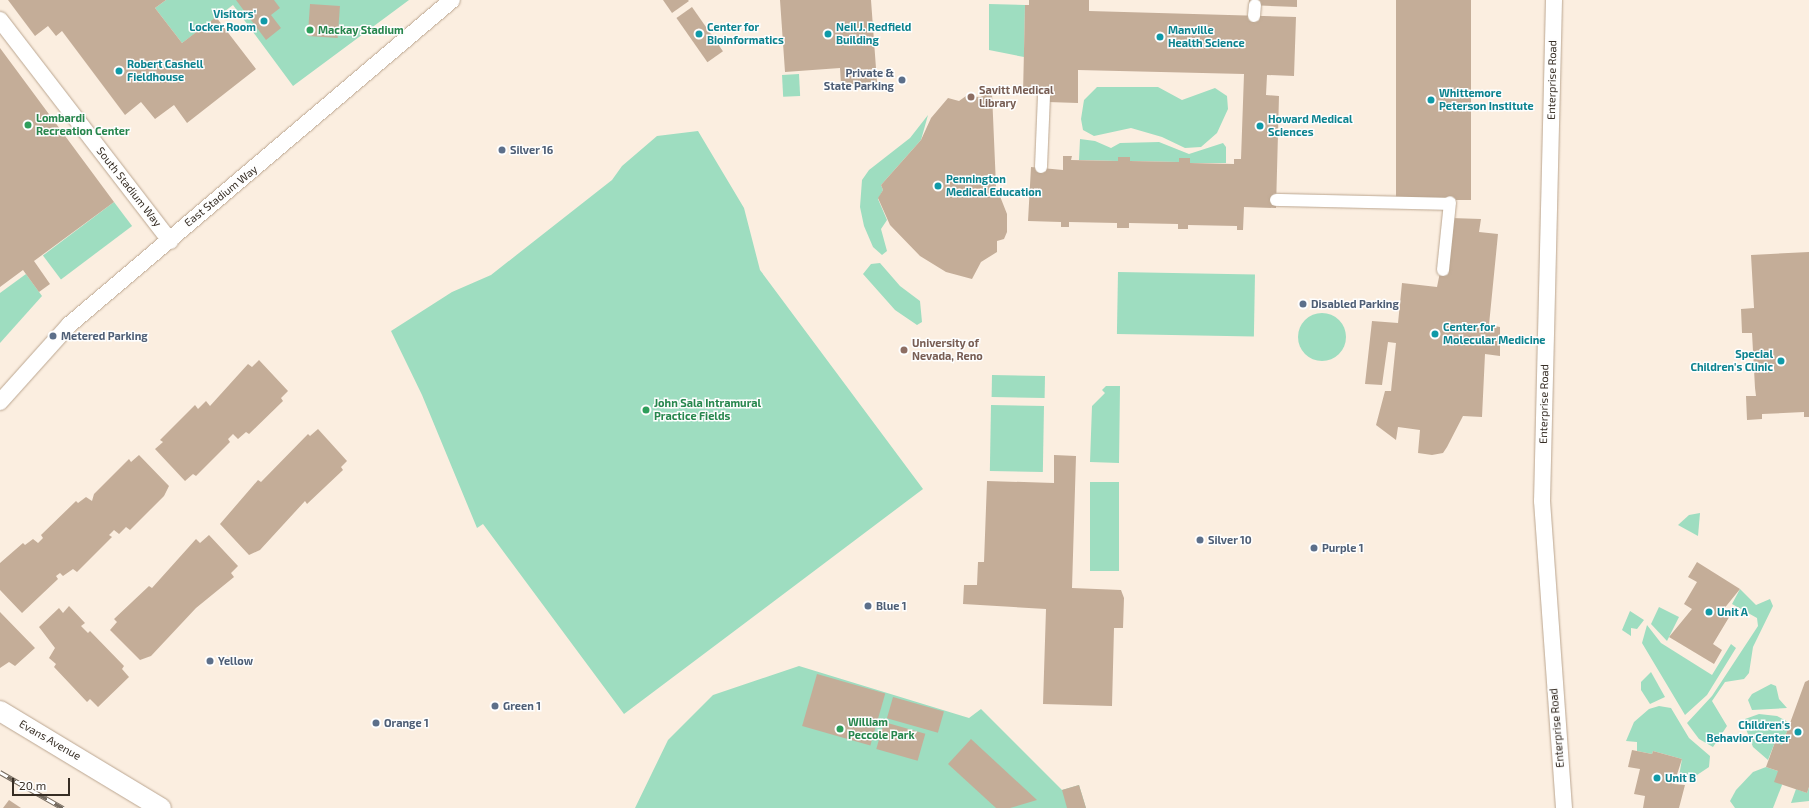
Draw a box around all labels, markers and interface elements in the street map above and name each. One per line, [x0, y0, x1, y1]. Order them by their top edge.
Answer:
place label: Visitors' Locker Room [189, 8, 256, 34]
marker: Visitors' Locker Room [259, 16, 269, 26]
place label: Center for Bioinformatics [707, 21, 784, 47]
place label: Neil J. Redfield Building [836, 21, 912, 47]
place label: Mackay Stadium [318, 23, 404, 37]
place label: Manville Health Science [1168, 24, 1245, 50]
marker: Mackay Stadium [305, 25, 315, 35]
marker: Center for Bioinformatics [694, 29, 704, 39]
marker: Neil J. Redfield Building [823, 29, 833, 39]
marker: Manville Health Science [1155, 32, 1165, 42]
street label: Enterprise Road [1545, 40, 1559, 120]
place label: Robert Cashell Fieldhouse [127, 58, 203, 84]
marker: Robert Cashell Fieldhouse [114, 66, 124, 76]
place label: Private & State Parking [824, 67, 894, 93]
marker: Private & State Parking [897, 75, 907, 85]
place label: Savitt Medical Library [979, 84, 1054, 110]
place label: Whittemore Peterson Institute [1439, 87, 1534, 113]
marker: Savitt Medical Library [966, 92, 976, 102]
marker: Whittemore Peterson Institute [1426, 95, 1436, 105]
place label: Lombardi Recreation Center [36, 112, 130, 138]
place label: Howard Medical Sciences [1268, 113, 1353, 139]
marker: Lombardi Recreation Center [23, 120, 33, 130]
marker: Howard Medical Sciences [1255, 121, 1265, 131]
place label: Silver 16 [510, 143, 553, 157]
street label: South Stadium Way [94, 144, 164, 230]
marker: Silver 16 [497, 145, 507, 155]
street label: East Stadium Way [182, 162, 260, 230]
place label: Pennington Medical Education [946, 173, 1042, 199]
marker: Pennington Medical Education [933, 181, 943, 191]
place label: Disabled Parking [1311, 297, 1399, 311]
marker: Disabled Parking [1298, 299, 1308, 309]
place label: Center for Molecular Medicine [1443, 321, 1546, 347]
place label: Metered Parking [61, 329, 148, 343]
marker: Center for Molecular Medicine [1430, 329, 1440, 339]
marker: Metered Parking [48, 331, 58, 341]
place label: University of Nevada, Reno [912, 337, 983, 363]
marker: University of Nevada, Reno [899, 345, 909, 355]
place label: Special Children's Clinic [1690, 348, 1773, 374]
marker: Special Children's Clinic [1776, 356, 1786, 366]
street label: Enterprise Road [1537, 364, 1551, 444]
place label: John Sala Intramural Practice Fields [654, 397, 761, 423]
marker: John Sala Intramural Practice Fields [641, 405, 651, 415]
place label: Silver 10 [1208, 533, 1252, 547]
marker: Silver 10 [1195, 535, 1205, 545]
place label: Purple 1 [1322, 541, 1364, 555]
marker: Purple 1 [1309, 543, 1319, 553]
place label: Blue 1 [876, 599, 907, 613]
marker: Blue 1 [863, 601, 873, 611]
place label: Unit A [1717, 605, 1748, 619]
marker: Unit A [1704, 607, 1714, 617]
place label: Yellow [218, 654, 253, 668]
marker: Yellow [205, 656, 215, 666]
street label: Enterprise Road [1547, 688, 1567, 768]
place label: Green 1 [503, 699, 541, 713]
marker: Green 1 [490, 701, 500, 711]
place label: Orange 1 [384, 716, 429, 730]
place label: William Peccole Park [848, 716, 915, 742]
street label: Evans Avenue [17, 717, 83, 763]
marker: Orange 1 [371, 718, 381, 728]
place label: Children's Behavior Center [1706, 719, 1790, 745]
marker: William Peccole Park [835, 724, 845, 734]
marker: Children's Behavior Center [1793, 727, 1803, 737]
scale bar [14, 770, 72, 796]
place label: Unit B [1665, 771, 1696, 785]
marker: Unit B [1652, 773, 1662, 783]
text: 20 m [19, 778, 46, 792]

